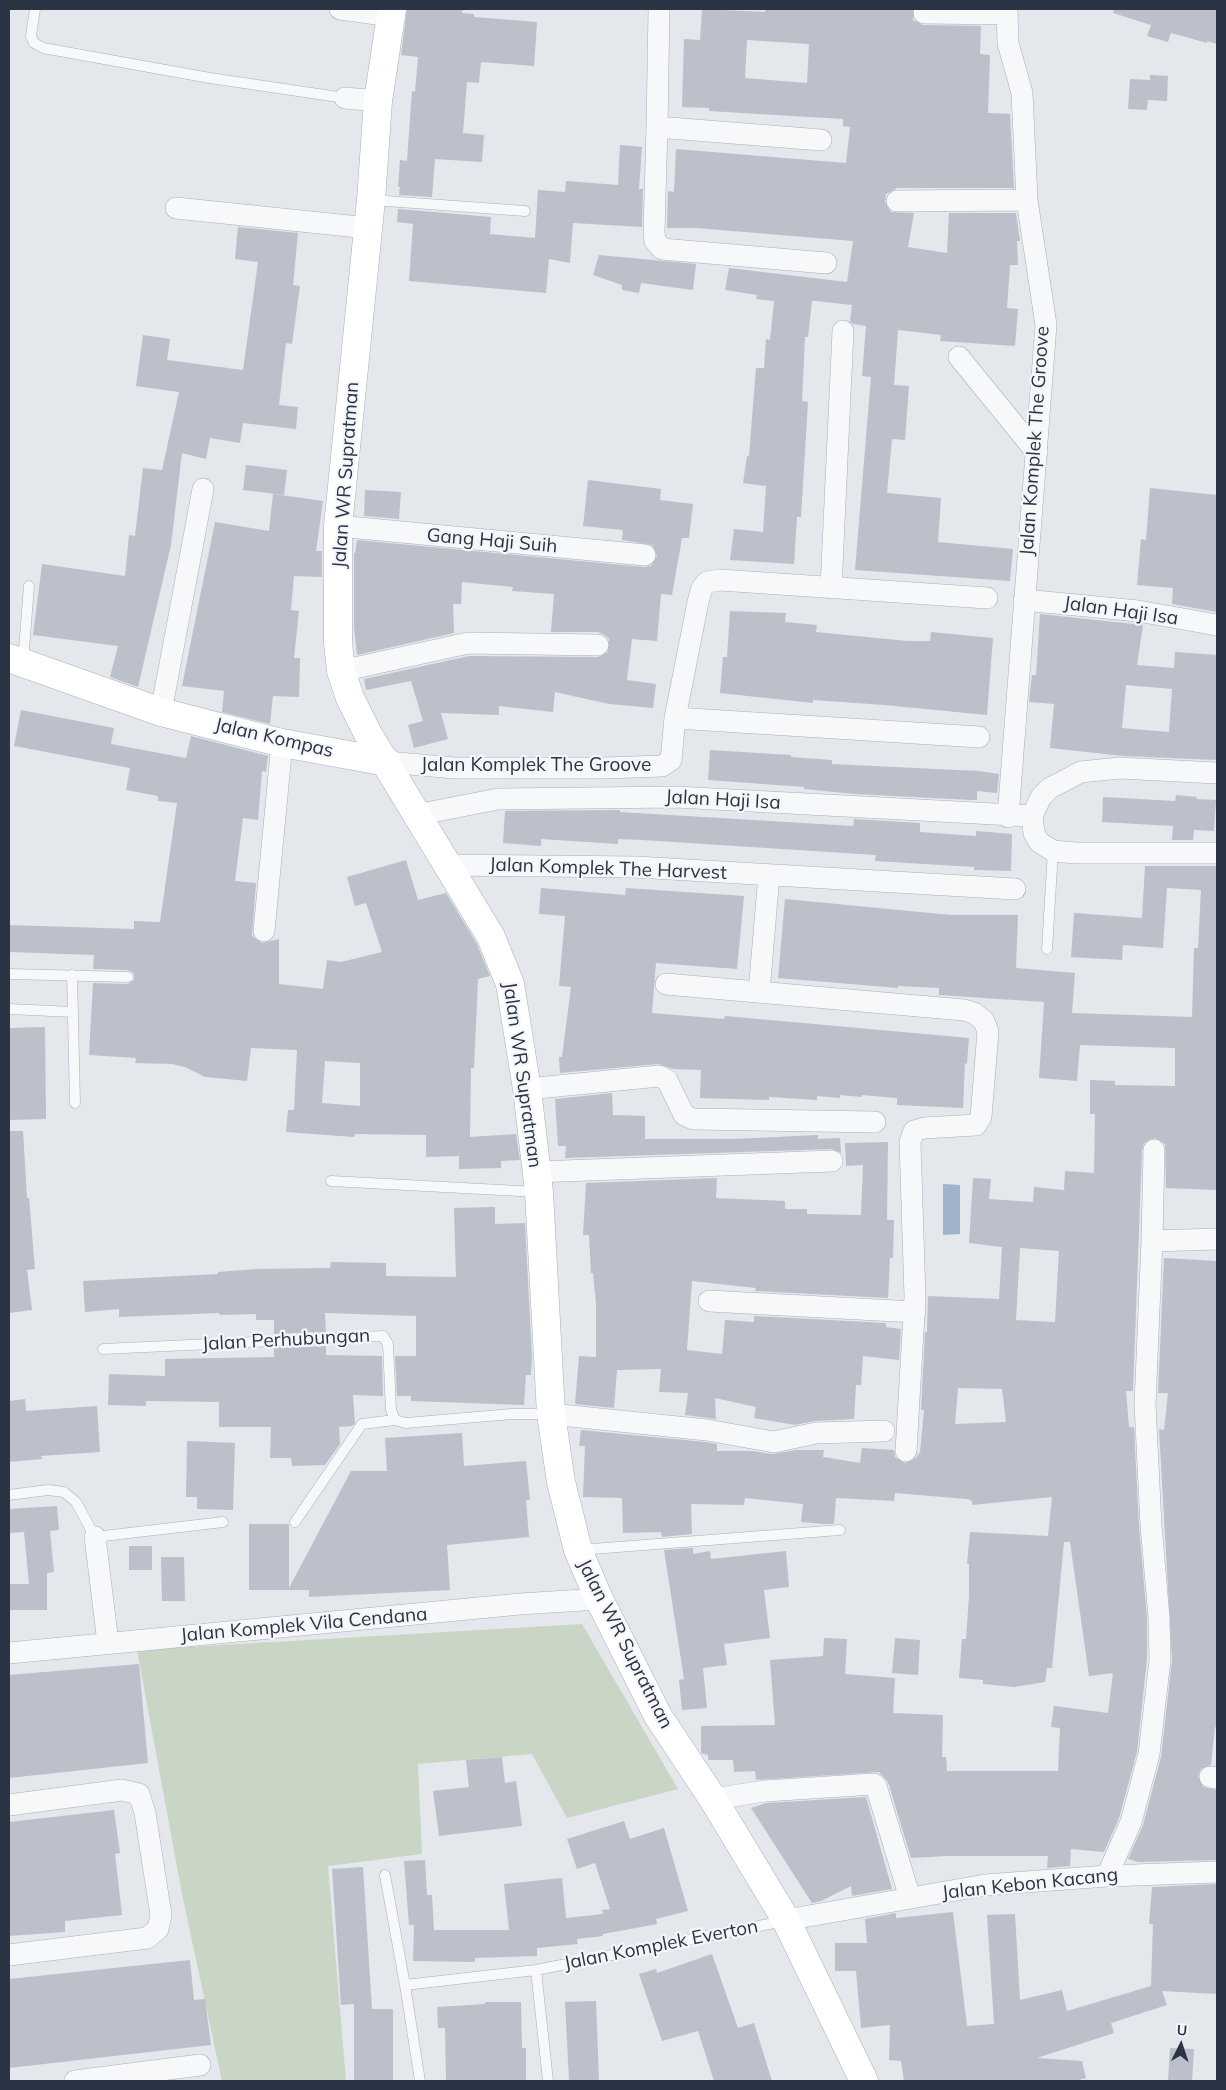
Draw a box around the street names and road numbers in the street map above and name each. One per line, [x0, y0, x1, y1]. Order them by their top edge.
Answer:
street label: Jalan Komplek The Groove [1016, 325, 1054, 557]
street label: Jalan WR Supratman [328, 381, 364, 569]
street label: Gang Haji Suih [426, 524, 558, 558]
street label: Jalan Haji Isa [1062, 592, 1180, 630]
street label: Jalan Kompas [212, 713, 336, 763]
street label: Jalan Komplek The Groove [421, 754, 651, 776]
street label: Jalan Haji Isa [665, 786, 781, 814]
street label: Jalan Komplek The Harvest [489, 853, 727, 885]
street label: Jalan WR Supratman [498, 981, 546, 1169]
street label: Jalan Perhubungan [201, 1324, 371, 1356]
street label: Jalan WR Supratman [572, 1555, 678, 1733]
street label: Jalan Komplek Vila Cendana [180, 1603, 428, 1647]
street label: Jalan Kebon Kacang [941, 1863, 1119, 1905]
street label: Jalan Komplek Everton [562, 1915, 760, 1975]

